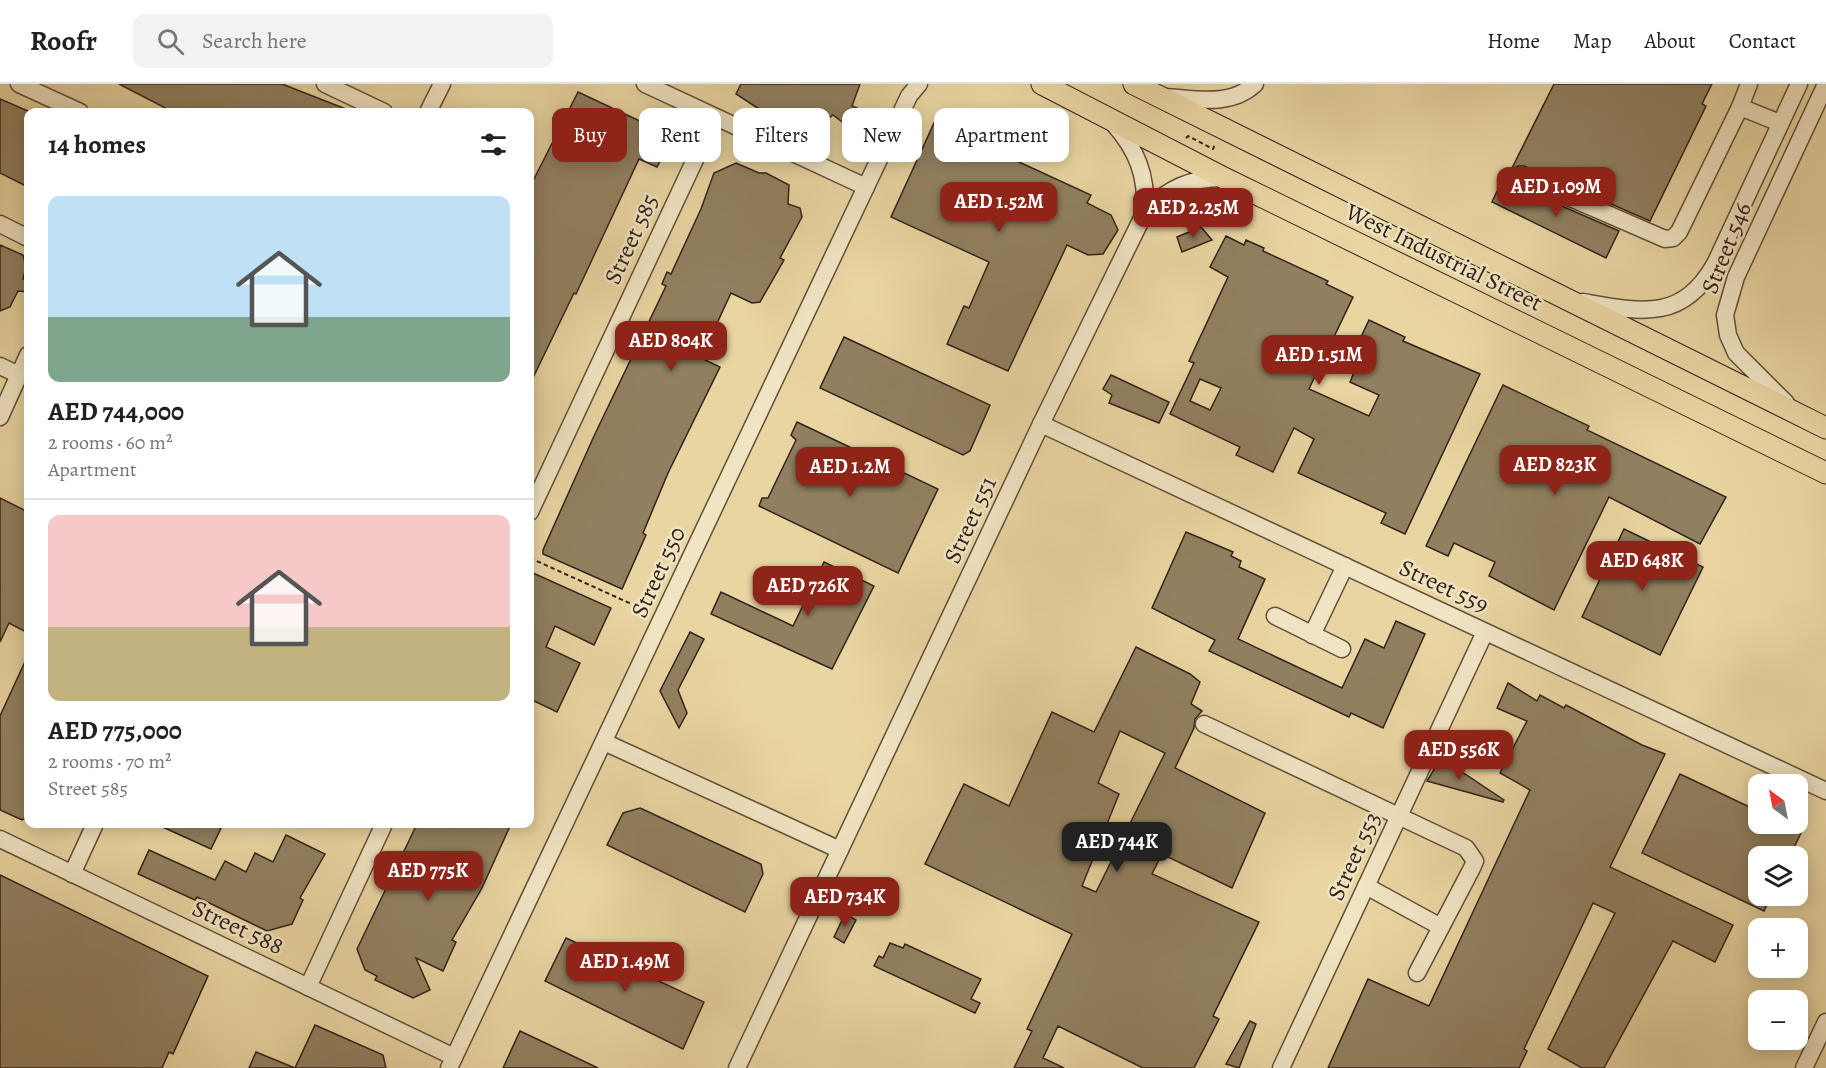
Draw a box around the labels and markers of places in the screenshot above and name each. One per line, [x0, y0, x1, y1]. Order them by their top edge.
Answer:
pin: AED 1.09M [1487, 167, 1625, 218]
pin: AED 1.52M [930, 182, 1068, 233]
pin: AED 2.25M [1124, 188, 1262, 239]
pin: AED 804K [609, 321, 733, 372]
pin: AED 1.51M [1250, 335, 1388, 386]
pin: AED 823K [1493, 445, 1617, 496]
pin: AED 1.2M [788, 447, 912, 498]
pin: AED 648K [1580, 541, 1704, 592]
pin: AED 726K [746, 566, 870, 617]
pin: AED 556K [1397, 730, 1521, 781]
pin: AED 744K [1055, 822, 1179, 873]
pin: AED 775K [366, 851, 490, 902]
pin: AED 734K [783, 877, 907, 928]
pin: AED 1.49M [556, 942, 694, 993]

